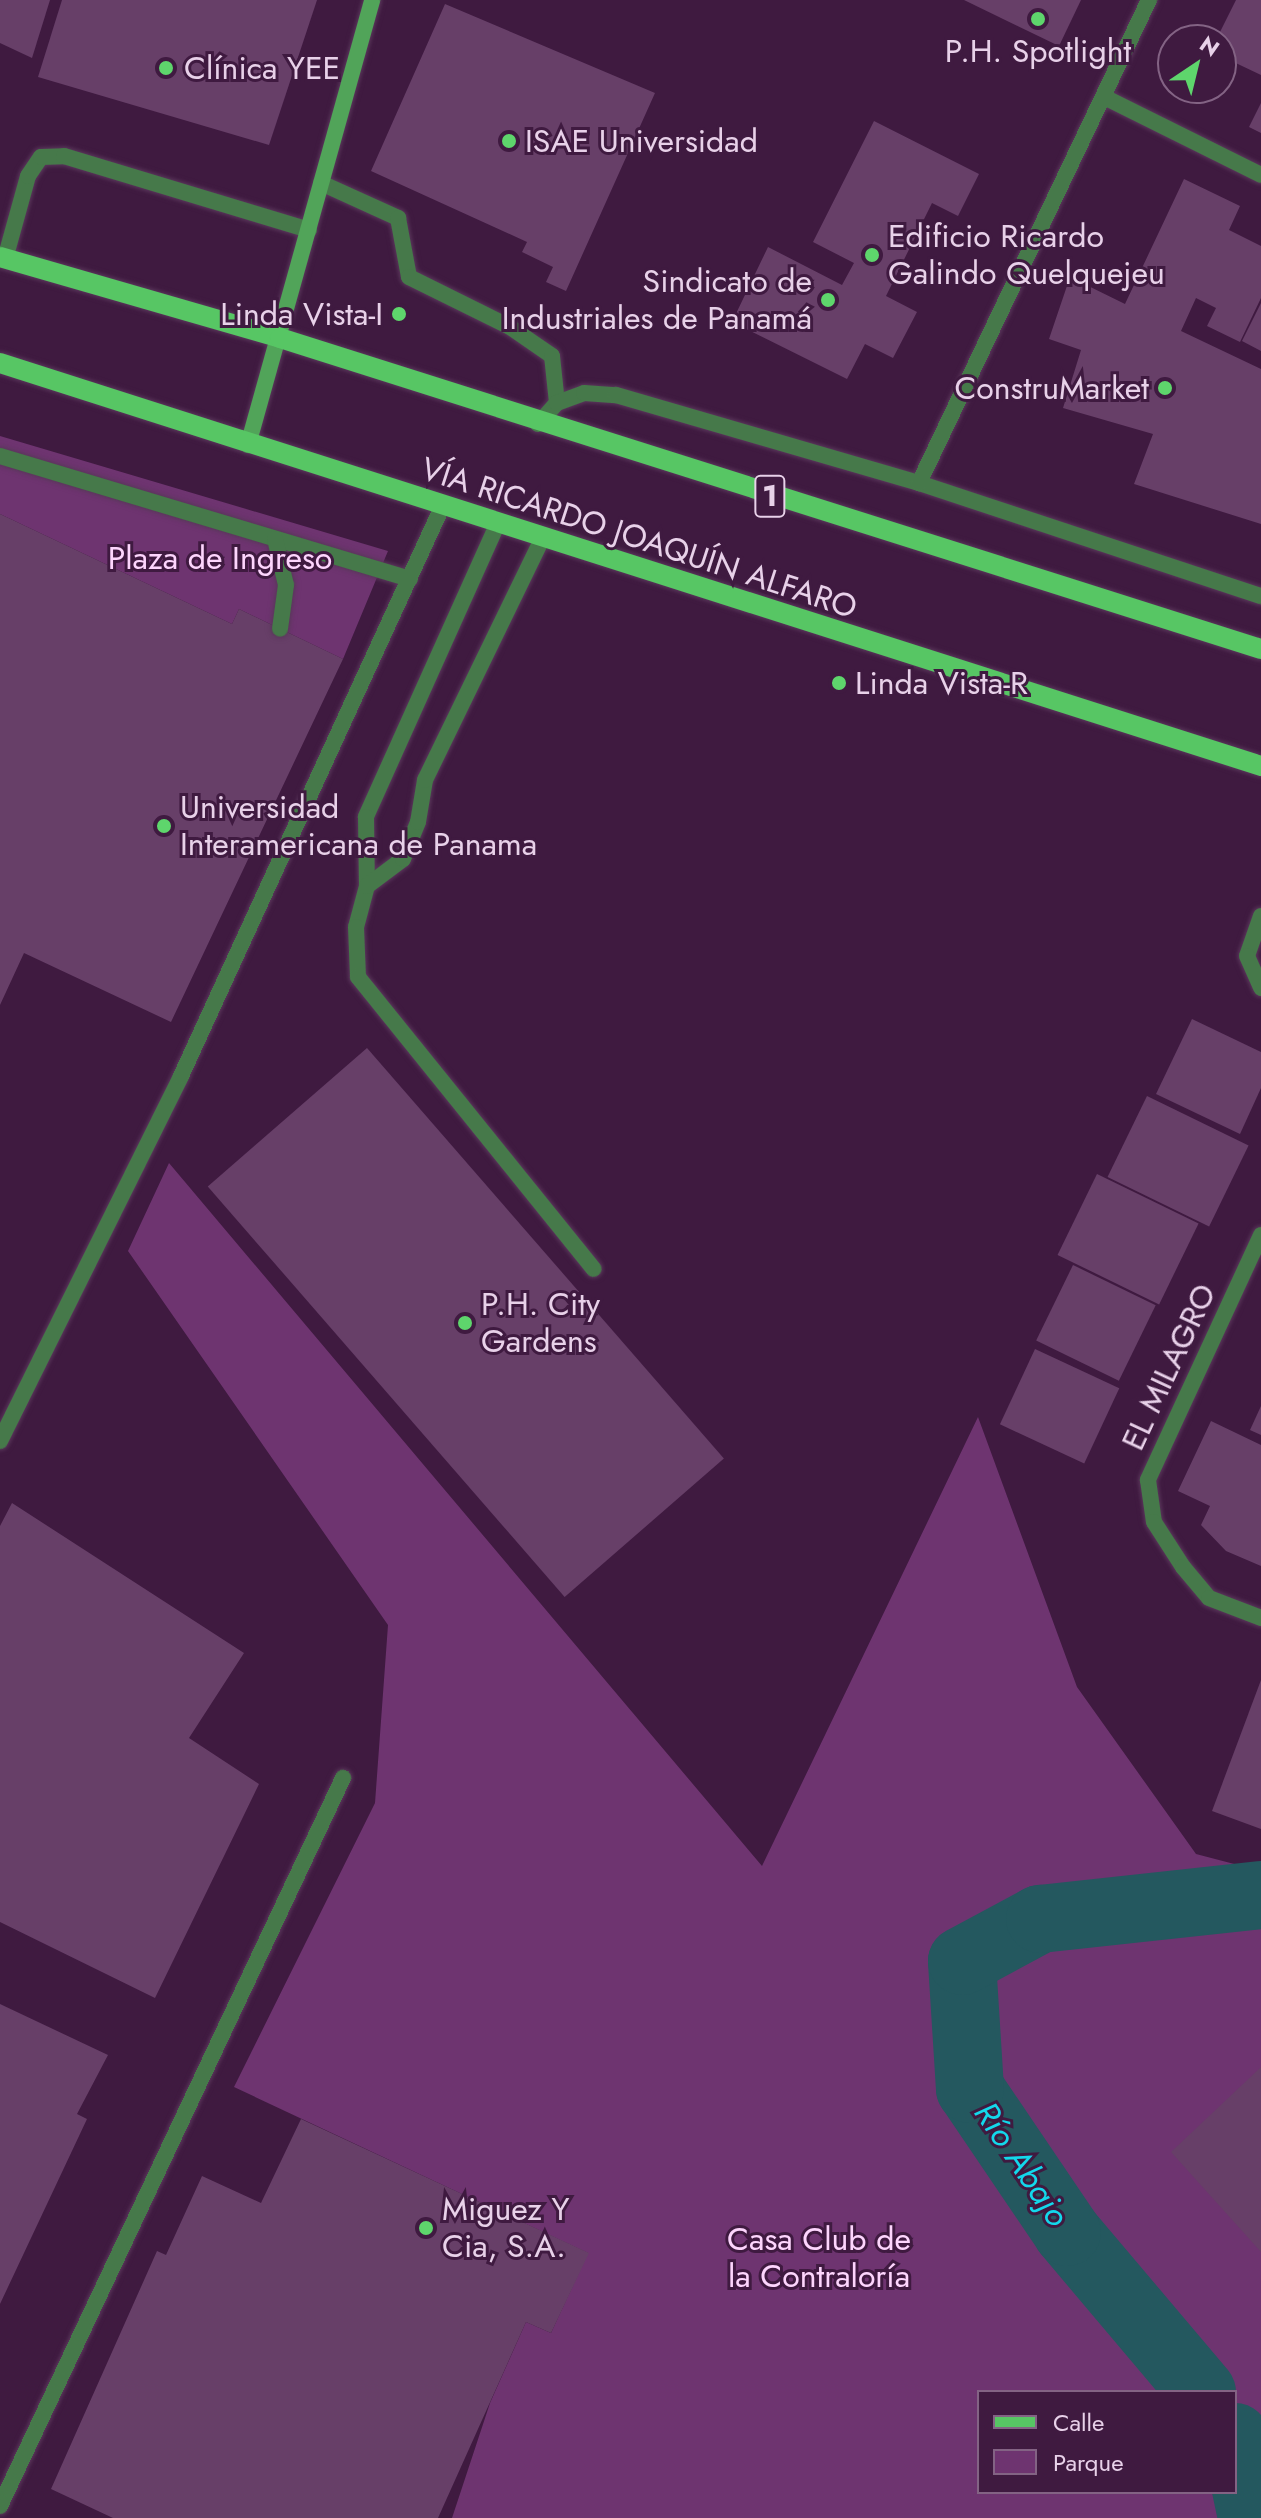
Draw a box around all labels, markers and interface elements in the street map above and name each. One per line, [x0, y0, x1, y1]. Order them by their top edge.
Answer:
marker: P.H. Spotlight [1029, 10, 1047, 28]
north arrow [1157, 24, 1237, 104]
text: N [1193, 28, 1226, 64]
place label: P.H. Spotlight [945, 32, 1131, 70]
place label: Clínica YEE [184, 49, 340, 87]
marker: Clínica YEE [155, 57, 177, 79]
place label: ISAE Universidad [525, 122, 758, 160]
marker: ISAE Universidad [500, 132, 518, 150]
place label: Edificio Ricardo Galindo Quelquejeu [888, 218, 1165, 293]
marker: Edificio Ricardo Galindo Quelquejeu [863, 246, 881, 264]
place label: Sindicato de Industriales de Panamá [502, 263, 812, 338]
marker: Sindicato de Industriales de Panamá [819, 291, 837, 309]
place label: Linda Vista-I [220, 295, 383, 333]
marker: Linda Vista-I [390, 305, 408, 323]
place label: ConstruMarket [954, 369, 1149, 407]
marker: ConstruMarket [1156, 379, 1174, 397]
street label: VÍA RICARDO JOAQUÍN ALFARO [416, 449, 862, 627]
road number: 1 [754, 470, 786, 522]
park label: Plaza de Ingreso [108, 539, 332, 577]
place label: Linda Vista-R [855, 664, 1028, 702]
marker: Linda Vista-R [830, 674, 848, 692]
place label: Universidad Interamericana de Panama [180, 789, 537, 864]
marker: Universidad Interamericana de Panama [155, 817, 173, 835]
street label: EL MILAGRO [1114, 1278, 1224, 1456]
place label: P.H. City Gardens [481, 1286, 600, 1361]
marker: P.H. City Gardens [456, 1314, 474, 1332]
water label: Río Abajo [966, 2094, 1078, 2234]
place label: Miguez Y Cia, S.A. [442, 2191, 570, 2266]
marker: Miguez Y Cia, S.A. [417, 2219, 435, 2237]
park label: Casa Club de la Contraloría [727, 2221, 911, 2296]
legend [977, 2390, 1237, 2494]
text: Calle [1053, 2405, 1104, 2440]
text: Parque [1053, 2445, 1124, 2480]

